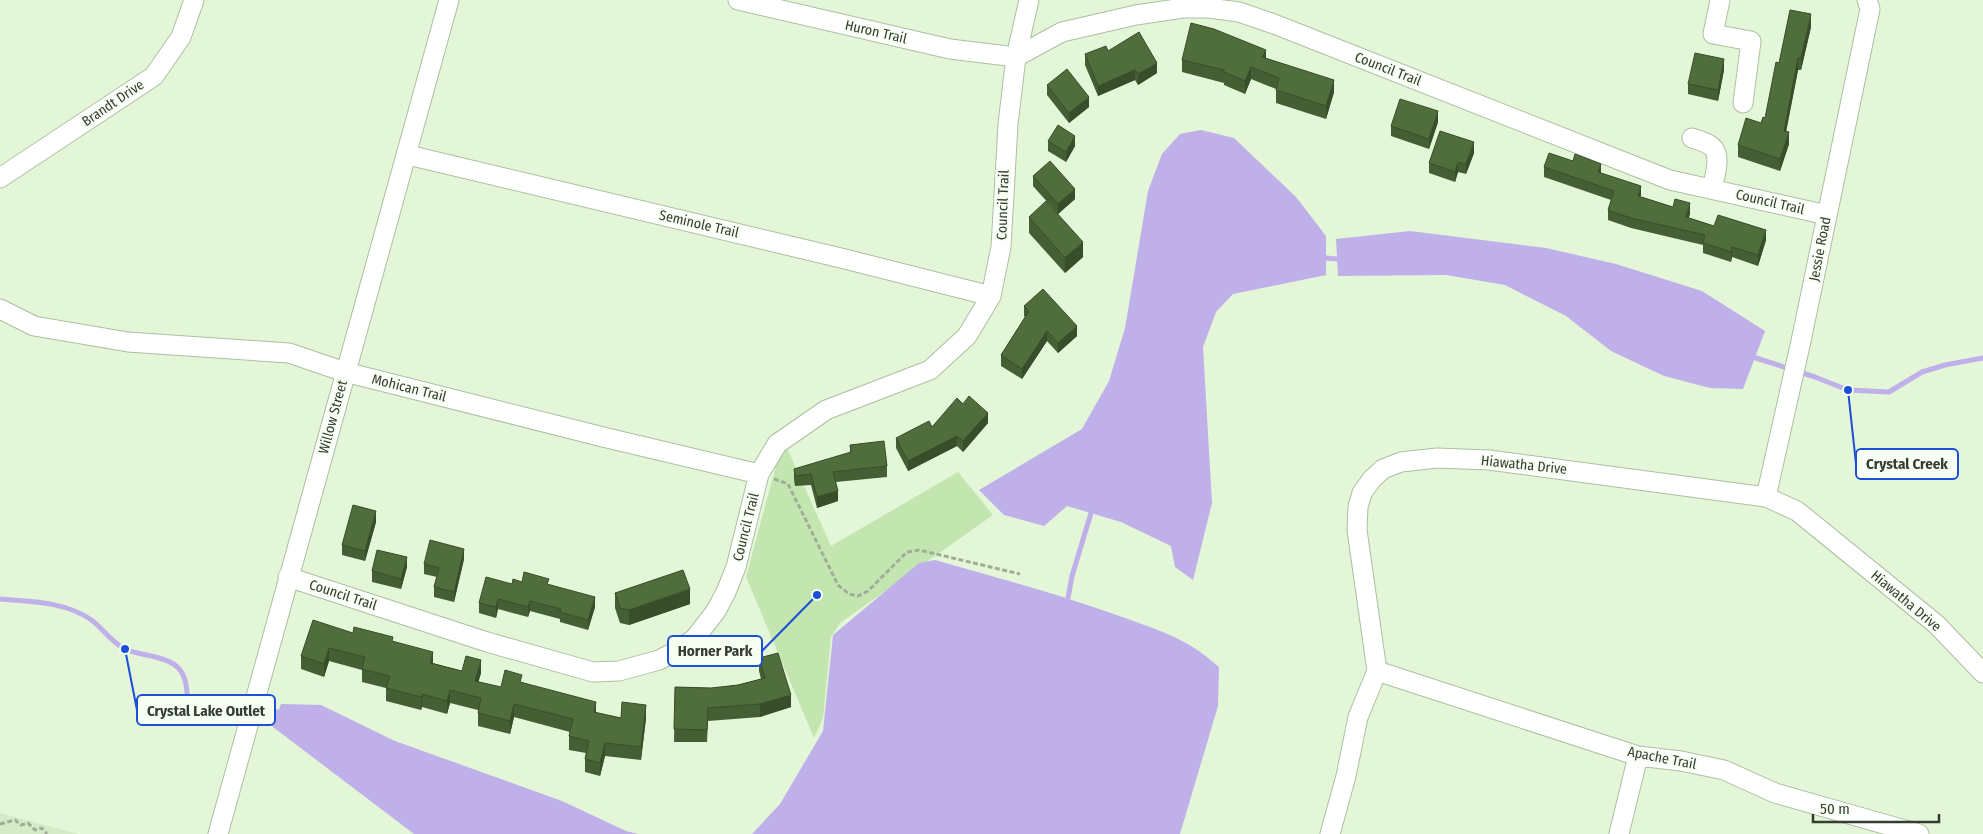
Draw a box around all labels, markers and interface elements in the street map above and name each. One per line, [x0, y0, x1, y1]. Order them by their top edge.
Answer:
street label: Huron Trail [843, 17, 909, 47]
street label: Council Trail [1352, 49, 1424, 90]
street label: Brandt Drive [79, 76, 147, 130]
street label: Council Trail [993, 169, 1013, 240]
street label: Council Trail [1734, 186, 1806, 218]
street label: Seminole Trail [657, 207, 741, 241]
street label: Jessie Road [1805, 215, 1835, 283]
street label: Mohican Trail [370, 371, 448, 406]
street label: Willow Street [315, 378, 351, 456]
callout: Crystal Creek [1856, 449, 1958, 479]
street label: Hiawatha Drive [1480, 452, 1568, 478]
text: Crystal Creek [1866, 455, 1948, 473]
street label: Council Trail [729, 491, 763, 563]
street label: Hiawatha Drive [1867, 567, 1945, 635]
street label: Council Trail [307, 576, 379, 614]
callout: Horner Park [668, 636, 762, 666]
text: Horner Park [678, 642, 753, 660]
callout: Crystal Lake Outlet [137, 695, 275, 725]
text: Crystal Lake Outlet [147, 702, 266, 720]
street label: Apache Trail [1626, 743, 1698, 773]
scale bar [1813, 792, 1939, 824]
text: 50 m [1820, 800, 1850, 818]

